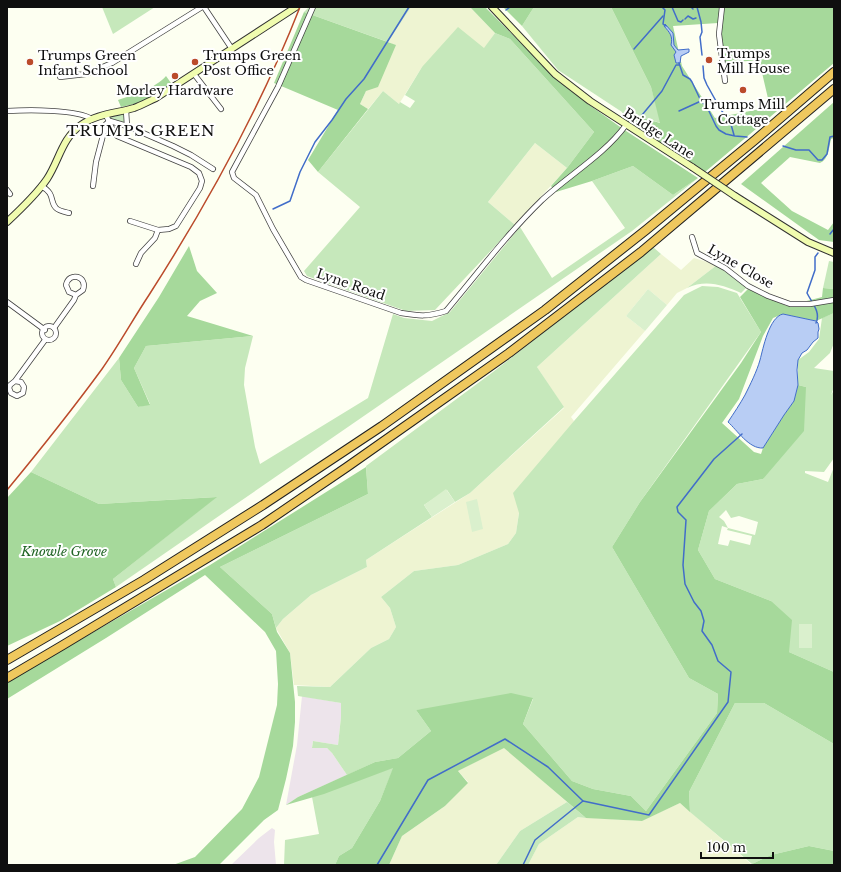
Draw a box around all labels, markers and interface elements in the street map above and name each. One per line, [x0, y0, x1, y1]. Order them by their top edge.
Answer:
place label: Trumps Mill House [717, 45, 790, 77]
place label: Trumps Green Infant School [38, 47, 136, 79]
place label: Trumps Green Post Office [203, 47, 301, 79]
marker: Trumps Mill House [704, 55, 714, 65]
marker: Trumps Green Infant School [25, 57, 35, 67]
marker: Trumps Green Post Office [190, 57, 200, 67]
marker: Morley Hardware [170, 71, 180, 81]
place label: Morley Hardware [116, 82, 234, 99]
marker: Trumps Mill Cottage [738, 85, 748, 95]
place label: Trumps Mill Cottage [701, 96, 785, 128]
street label: Bridge Lane [620, 104, 697, 163]
district label: TRUMPS GREEN [66, 121, 216, 140]
street label: Lyne Close [705, 241, 777, 292]
street label: Lyne Road [314, 265, 388, 304]
park label: Knowle Grove [20, 543, 107, 560]
scale bar [701, 834, 773, 860]
text: 100 m [707, 840, 746, 855]

